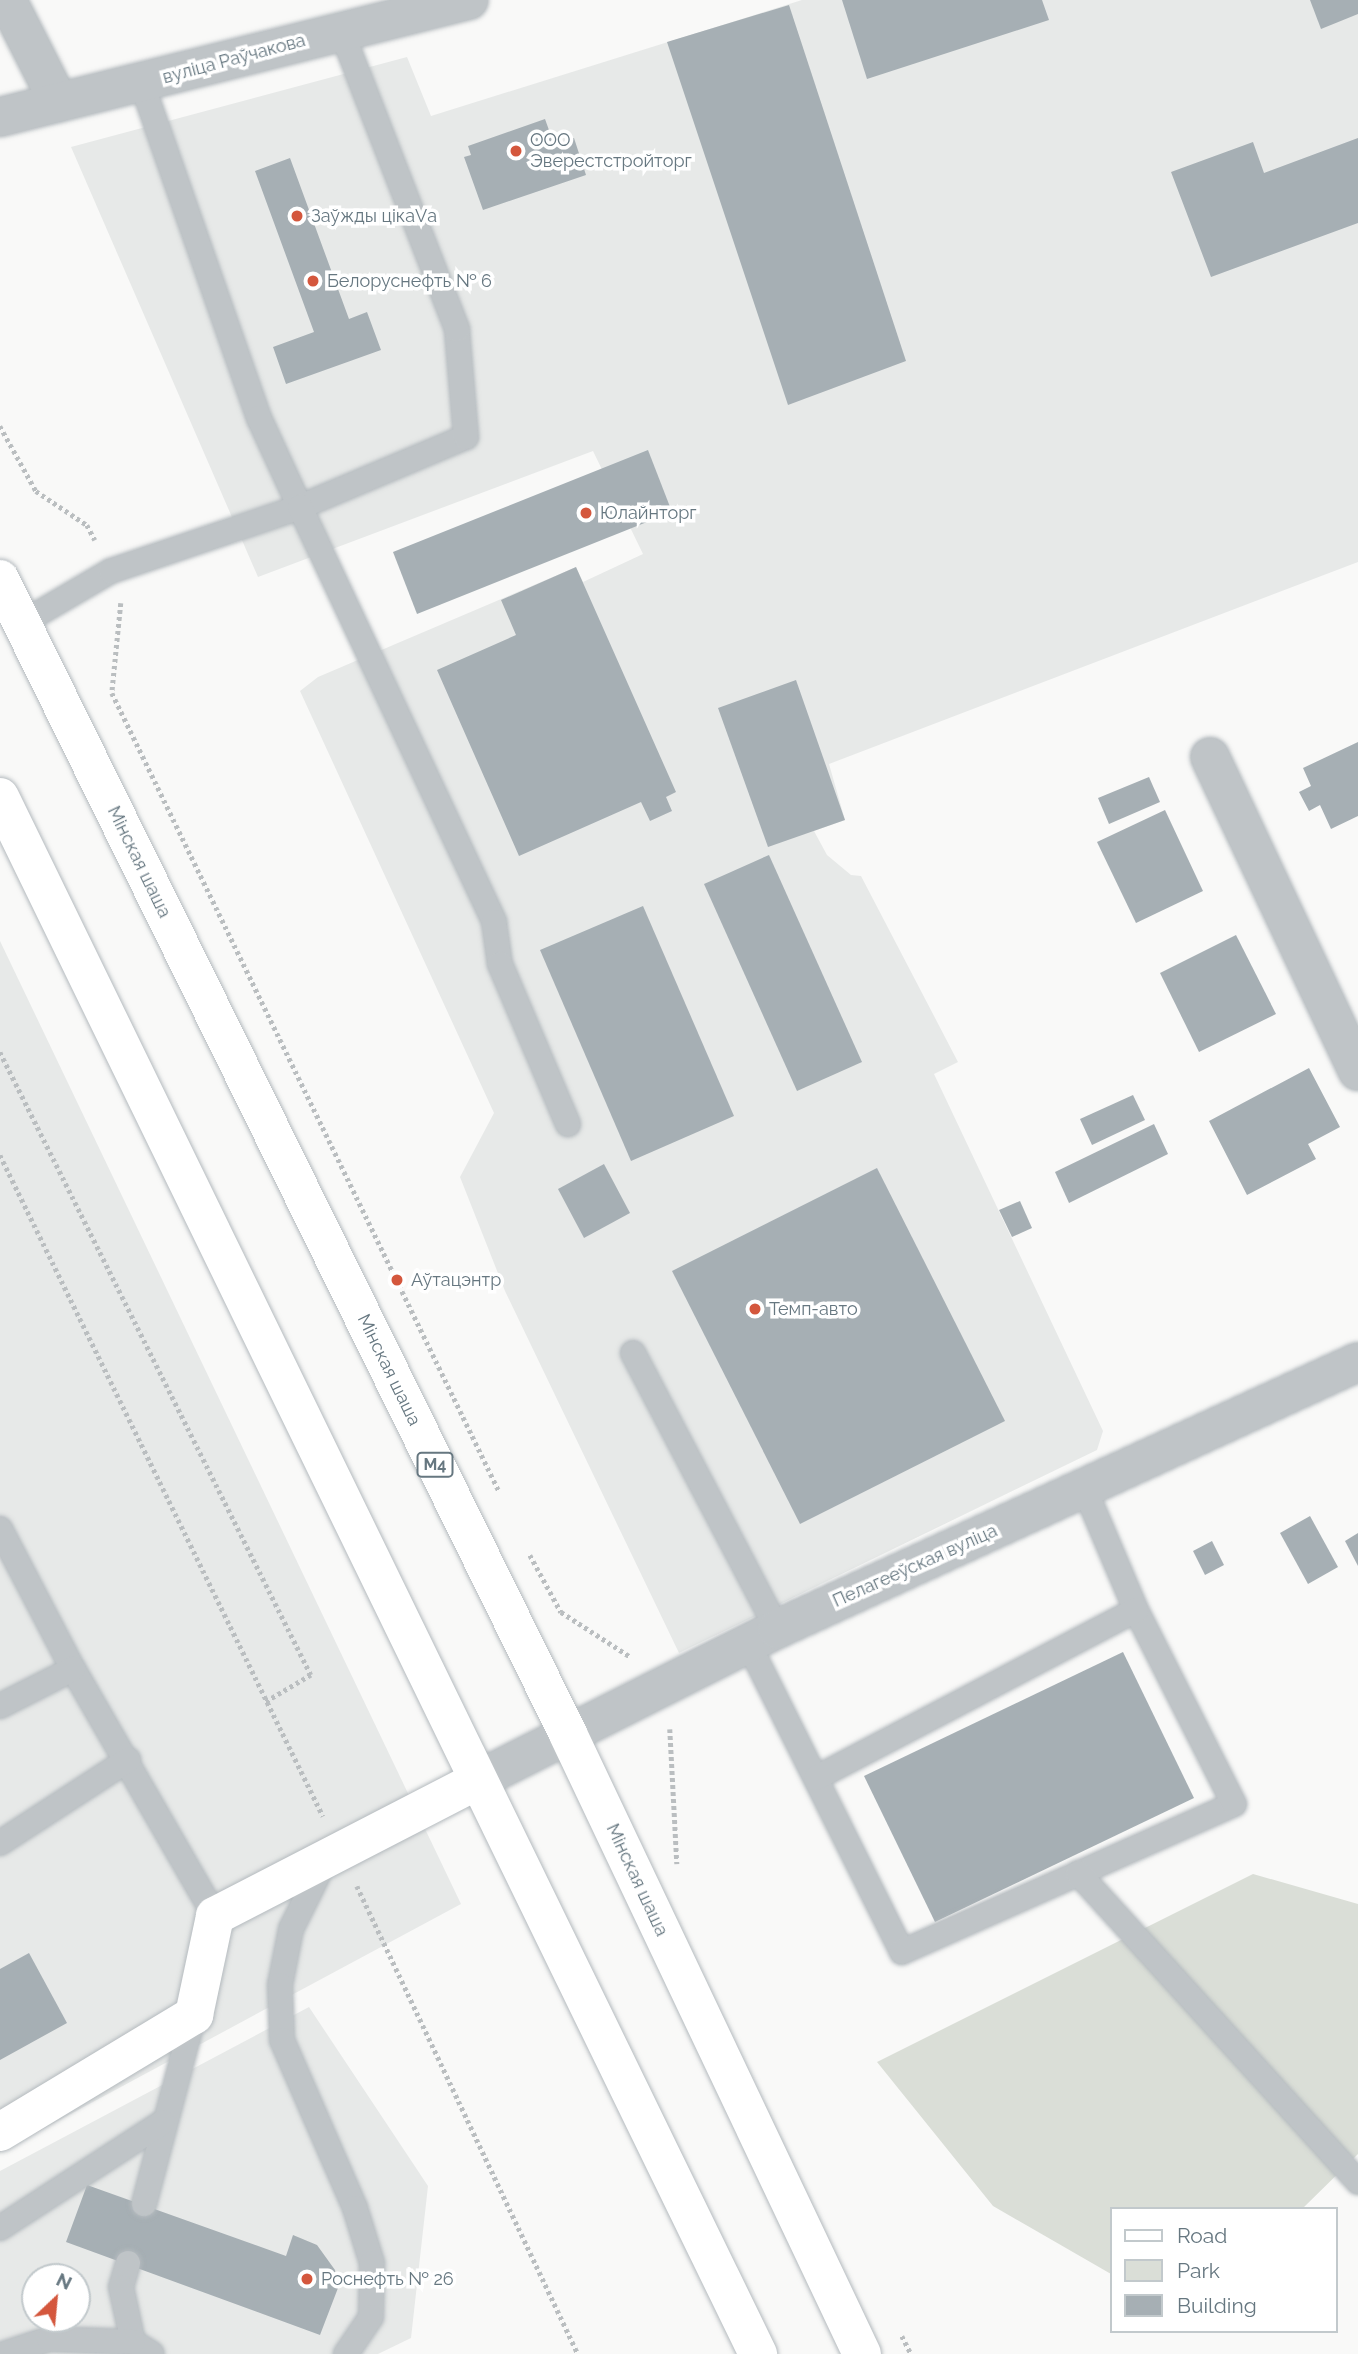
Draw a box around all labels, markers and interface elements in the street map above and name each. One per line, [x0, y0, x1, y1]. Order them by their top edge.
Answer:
street label: вуліца Раўчакова [160, 30, 308, 88]
place label: ООО Эверестстройторг [530, 130, 692, 172]
marker: ООО Эверестстройторг [508, 143, 524, 159]
place label: Заўжды цікаVа [311, 205, 437, 227]
marker: Заўжды цікаVа [289, 208, 305, 224]
place label: Белоруснефть № 6 [327, 270, 492, 292]
marker: Белоруснефть № 6 [305, 273, 321, 289]
place label: Юлайнторг [600, 502, 697, 524]
marker: Юлайнторг [578, 505, 594, 521]
street label: Мінская шаша [103, 803, 175, 921]
place label: Аўтацэнтр [411, 1269, 501, 1291]
marker: Аўтацэнтр [389, 1272, 405, 1288]
place label: Темп-авто [769, 1298, 858, 1320]
marker: Темп-авто [747, 1301, 763, 1317]
street label: Мінская шаша [353, 1311, 425, 1429]
road number: М4 [416, 1452, 454, 1478]
street label: Пелагееўская вуліца [829, 1520, 1001, 1612]
street label: Мінская шаша [602, 1820, 672, 1940]
legend [1110, 2207, 1337, 2333]
text: Road [1177, 2223, 1227, 2248]
text: Park [1177, 2258, 1220, 2283]
north arrow [21, 2263, 91, 2333]
text: N [53, 2268, 76, 2294]
place label: Роснефть № 26 [321, 2268, 454, 2290]
marker: Роснефть № 26 [299, 2271, 315, 2287]
text: Building [1177, 2293, 1257, 2318]

